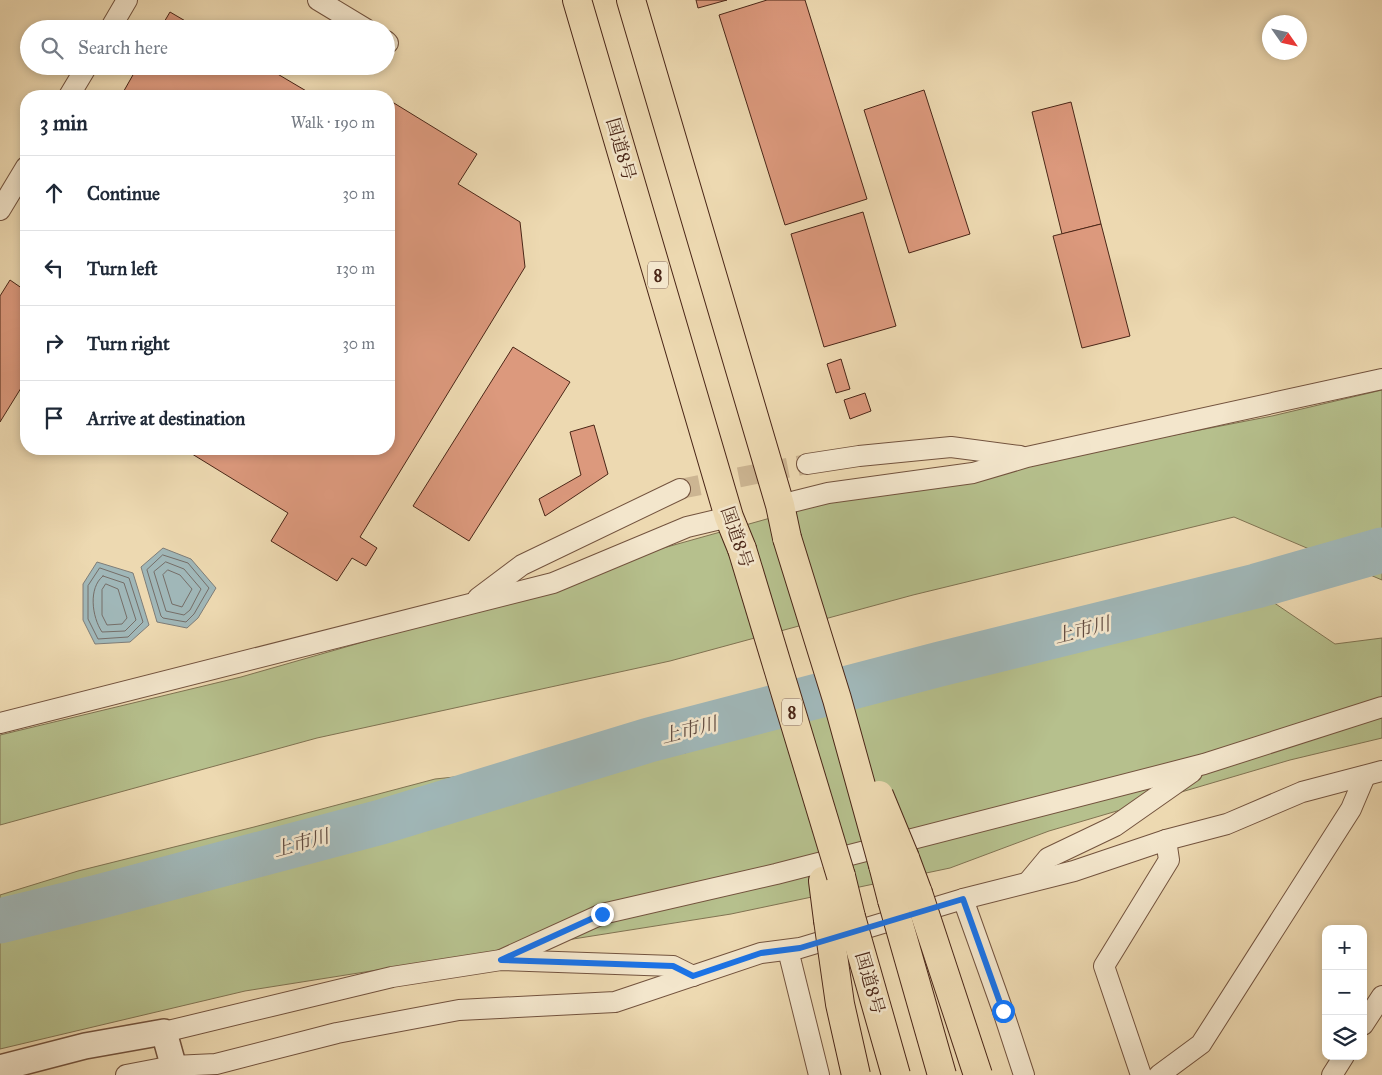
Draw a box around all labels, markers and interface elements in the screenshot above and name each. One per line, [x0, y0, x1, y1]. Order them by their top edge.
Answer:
north arrow [1262, 15, 1307, 60]
search box [20, 20, 395, 75]
icon: search [38, 34, 66, 62]
text: Search here [78, 36, 168, 59]
text: 3 min [40, 110, 88, 136]
text: Walk · 190 m [291, 113, 375, 132]
street label: 国道8号 [602, 115, 640, 183]
icon: ahead [40, 179, 68, 207]
text: Continue [87, 182, 160, 205]
text: 30 m [342, 184, 375, 203]
icon: left [40, 254, 68, 282]
text: Turn left [87, 257, 157, 280]
text: 130 m [336, 259, 375, 278]
road number: 8 [648, 262, 668, 288]
icon: right [40, 329, 68, 357]
text: Turn right [87, 332, 170, 355]
text: 30 m [342, 334, 375, 353]
icon: arrive [40, 404, 68, 432]
text: Arrive at destination [87, 407, 245, 430]
street label: 国道8号 [716, 503, 758, 571]
water label: 上市川 [1052, 611, 1114, 648]
road number: 8 [782, 699, 802, 726]
water label: 上市川 [659, 711, 721, 748]
water label: 上市川 [270, 824, 333, 861]
route end [591, 903, 614, 926]
map controls [1322, 925, 1367, 1060]
button: + [1322, 925, 1367, 970]
street label: 国道8号 [851, 949, 889, 1017]
button: − [1322, 970, 1367, 1015]
route start [992, 1000, 1015, 1023]
button: layers [1322, 1015, 1367, 1060]

